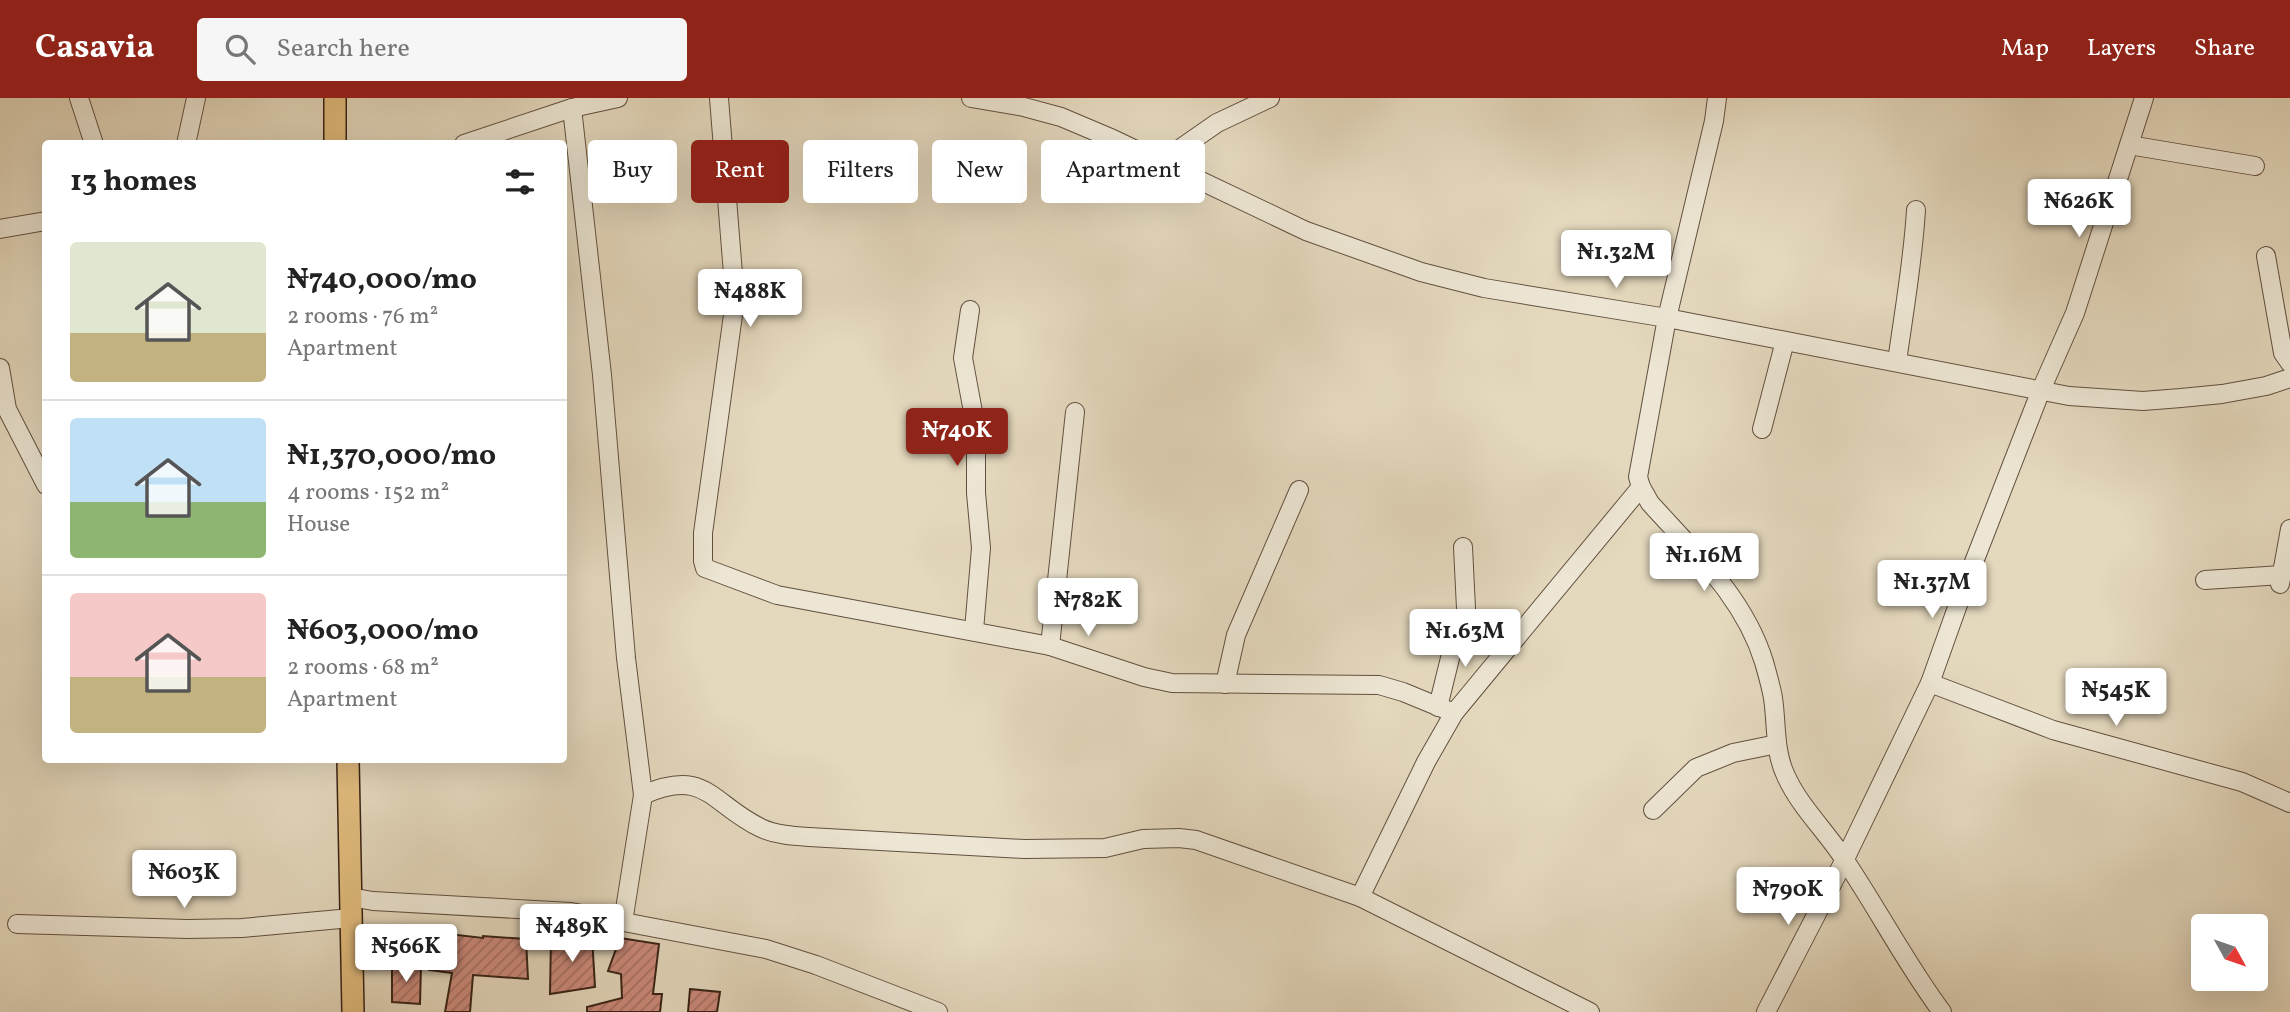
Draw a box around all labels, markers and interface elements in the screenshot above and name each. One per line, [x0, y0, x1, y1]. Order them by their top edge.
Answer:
search box [197, 18, 687, 81]
text: Casavia [35, 26, 155, 72]
icon: search [221, 30, 259, 68]
text: Search here [277, 31, 410, 67]
text: Map [2001, 32, 2049, 66]
text: Layers [2087, 32, 2156, 66]
text: Share [2194, 32, 2255, 66]
chip: Buy [588, 140, 677, 203]
chip: Rent [691, 140, 789, 203]
chip: Filters [803, 140, 918, 203]
chip: New [932, 140, 1027, 203]
chip: Apartment [1041, 140, 1205, 203]
text: 13 homes [70, 161, 197, 203]
icon: filters [501, 163, 539, 201]
pin: ₦626K [2030, 180, 2128, 239]
text: ₦626K [2044, 186, 2114, 218]
pin: ₦1.32M [1559, 230, 1673, 290]
text: ₦1.32M [1577, 237, 1655, 269]
text: ₦740,000/mo [287, 259, 477, 301]
icon: home [126, 270, 210, 354]
pin: ₦488K [701, 270, 799, 329]
text: ₦488K [714, 276, 786, 308]
text: 2 rooms · 76 m² [287, 301, 438, 333]
text: Apartment [287, 333, 398, 365]
pin: ₦740K [908, 408, 1006, 468]
text: ₦740K [922, 415, 992, 447]
text: ₦1,370,000/mo [287, 435, 496, 477]
icon: home [126, 446, 210, 530]
text: 4 rooms · 152 m² [287, 477, 449, 509]
text: House [287, 509, 350, 541]
pin: ₦1.16M [1647, 533, 1761, 593]
text: ₦1.16M [1666, 540, 1742, 572]
pin: ₦1.37M [1875, 560, 1989, 620]
text: ₦1.37M [1894, 567, 1970, 599]
pin: ₦782K [1039, 578, 1137, 638]
text: ₦782K [1054, 585, 1122, 617]
text: ₦603,000/mo [287, 610, 479, 652]
pin: ₦1.63M [1408, 610, 1522, 669]
text: ₦1.63M [1426, 616, 1504, 648]
icon: home [126, 621, 210, 705]
text: 2 rooms · 68 m² [287, 652, 439, 684]
pin: ₦545K [2067, 668, 2165, 728]
text: ₦545K [2081, 675, 2151, 707]
text: Apartment [287, 684, 398, 716]
pin: ₦603K [135, 850, 233, 910]
text: ₦603K [148, 857, 220, 889]
pin: ₦790K [1739, 868, 1837, 927]
text: ₦790K [1753, 874, 1823, 906]
pin: ₦489K [523, 904, 621, 964]
text: ₦489K [536, 911, 608, 943]
north arrow [2191, 914, 2268, 990]
map controls [2191, 914, 2268, 991]
pin: ₦566K [357, 924, 455, 984]
text: ₦566K [371, 931, 441, 963]

